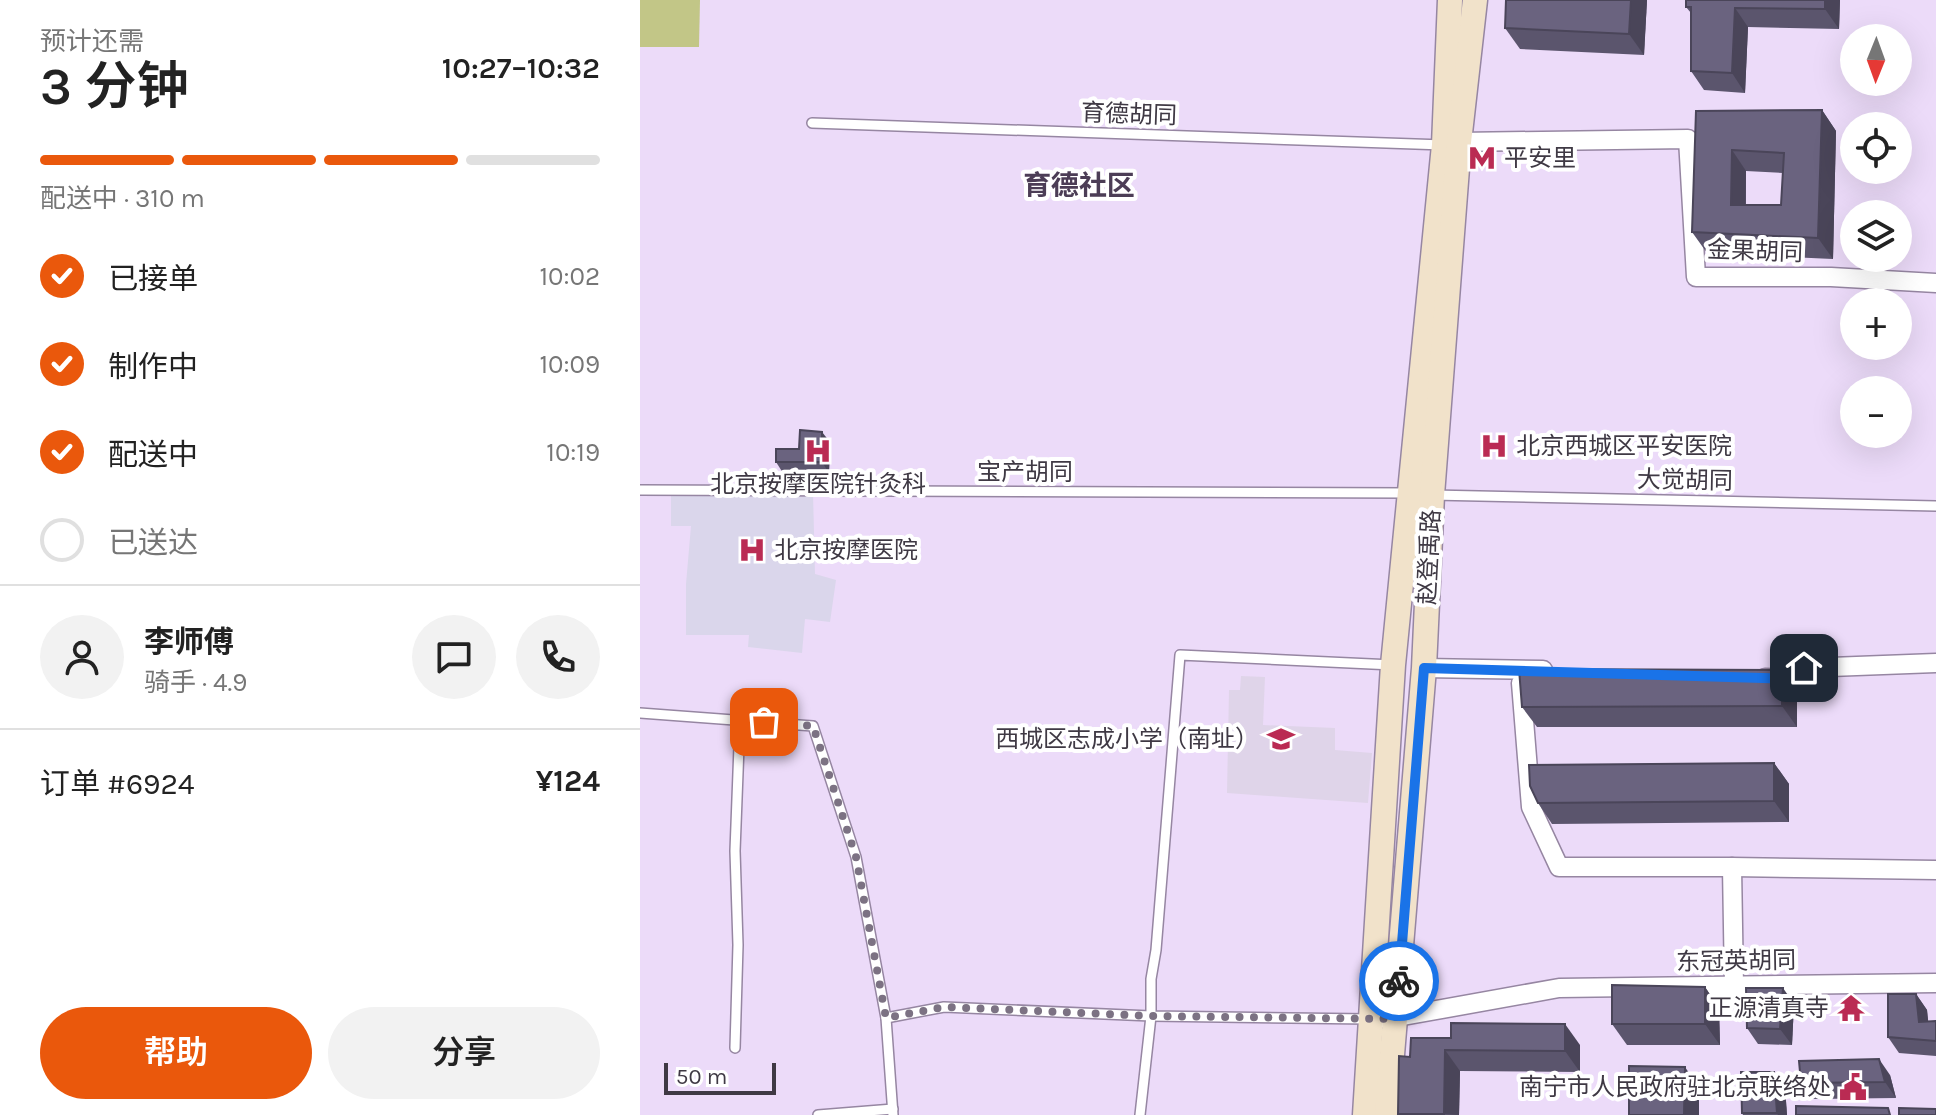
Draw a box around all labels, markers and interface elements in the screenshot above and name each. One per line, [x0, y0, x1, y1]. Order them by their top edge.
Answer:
north arrow [1840, 24, 1912, 96]
map controls [1840, 24, 1912, 448]
text: 预计还需 [40, 26, 144, 57]
text: 10:27–10:32 [442, 50, 600, 86]
text: 3 分钟 [40, 56, 189, 117]
street label: 育德胡同 [1081, 98, 1177, 130]
button: locate [1840, 112, 1912, 184]
metro station icon: 平安里 [1467, 143, 1497, 173]
place label: 平安里 [1504, 144, 1576, 172]
district label: 育德社区 [1023, 169, 1135, 202]
text: 配送中 · 310 m [40, 183, 205, 214]
button: layers [1840, 200, 1912, 272]
street label: 金果胡同 [1707, 235, 1803, 267]
icon: check [40, 254, 84, 298]
text: 已接单 [108, 261, 198, 297]
text: 10:02 [539, 261, 600, 292]
button: + [1840, 288, 1912, 360]
icon: check [40, 342, 84, 386]
text: 制作中 [108, 349, 198, 385]
text: 10:09 [539, 349, 600, 380]
button: − [1840, 376, 1912, 448]
icon: check [40, 430, 84, 474]
hospital icon: 北京西城区平安医院 [1479, 431, 1509, 461]
place label: 北京西城区平安医院 [1516, 432, 1732, 460]
hospital icon: 北京按摩医院针灸科 [803, 436, 833, 466]
text: 配送中 [108, 437, 198, 473]
text: 10:19 [546, 437, 600, 468]
street label: 宝产胡同 [977, 458, 1073, 486]
street label: 大觉胡同 [1637, 465, 1733, 495]
place label: 北京按摩医院针灸科 [710, 470, 926, 498]
street label: 赵登禹路 [1413, 508, 1445, 606]
text: 已送达 [108, 525, 198, 561]
hospital icon: 北京按摩医院 [737, 535, 767, 565]
place label: 北京按摩医院 [774, 536, 918, 564]
button: person [40, 615, 124, 699]
button: chat [412, 615, 496, 699]
button: phone [516, 615, 600, 699]
text: 李师傅 [144, 624, 234, 660]
pin [1770, 634, 1838, 702]
icon: home [1782, 646, 1826, 690]
text: 骑手 · 4.9 [144, 667, 247, 698]
pin [730, 688, 798, 756]
icon: bag [742, 700, 786, 744]
school or university icon: 西城区志成小学（南址） [1266, 724, 1296, 754]
place label: 西城区志成小学（南址） [995, 725, 1259, 753]
text: ¥124 [536, 763, 600, 799]
text: 订单 #6924 [40, 766, 195, 802]
courier [1359, 941, 1439, 1021]
street label: 东冠英胡同 [1676, 946, 1796, 976]
icon: bike [1377, 959, 1421, 1003]
temple icon: 正源清真寺 [1836, 993, 1866, 1023]
place label: 正源清真寺 [1709, 994, 1829, 1022]
button: 帮助 [40, 1007, 312, 1099]
button: 分享 [328, 1007, 600, 1099]
scale bar [664, 1059, 776, 1095]
text: 50 m [676, 1064, 727, 1090]
public building icon: 南宁市人民政府驻北京联络处 [1838, 1072, 1868, 1102]
place label: 南宁市人民政府驻北京联络处 [1519, 1073, 1831, 1101]

